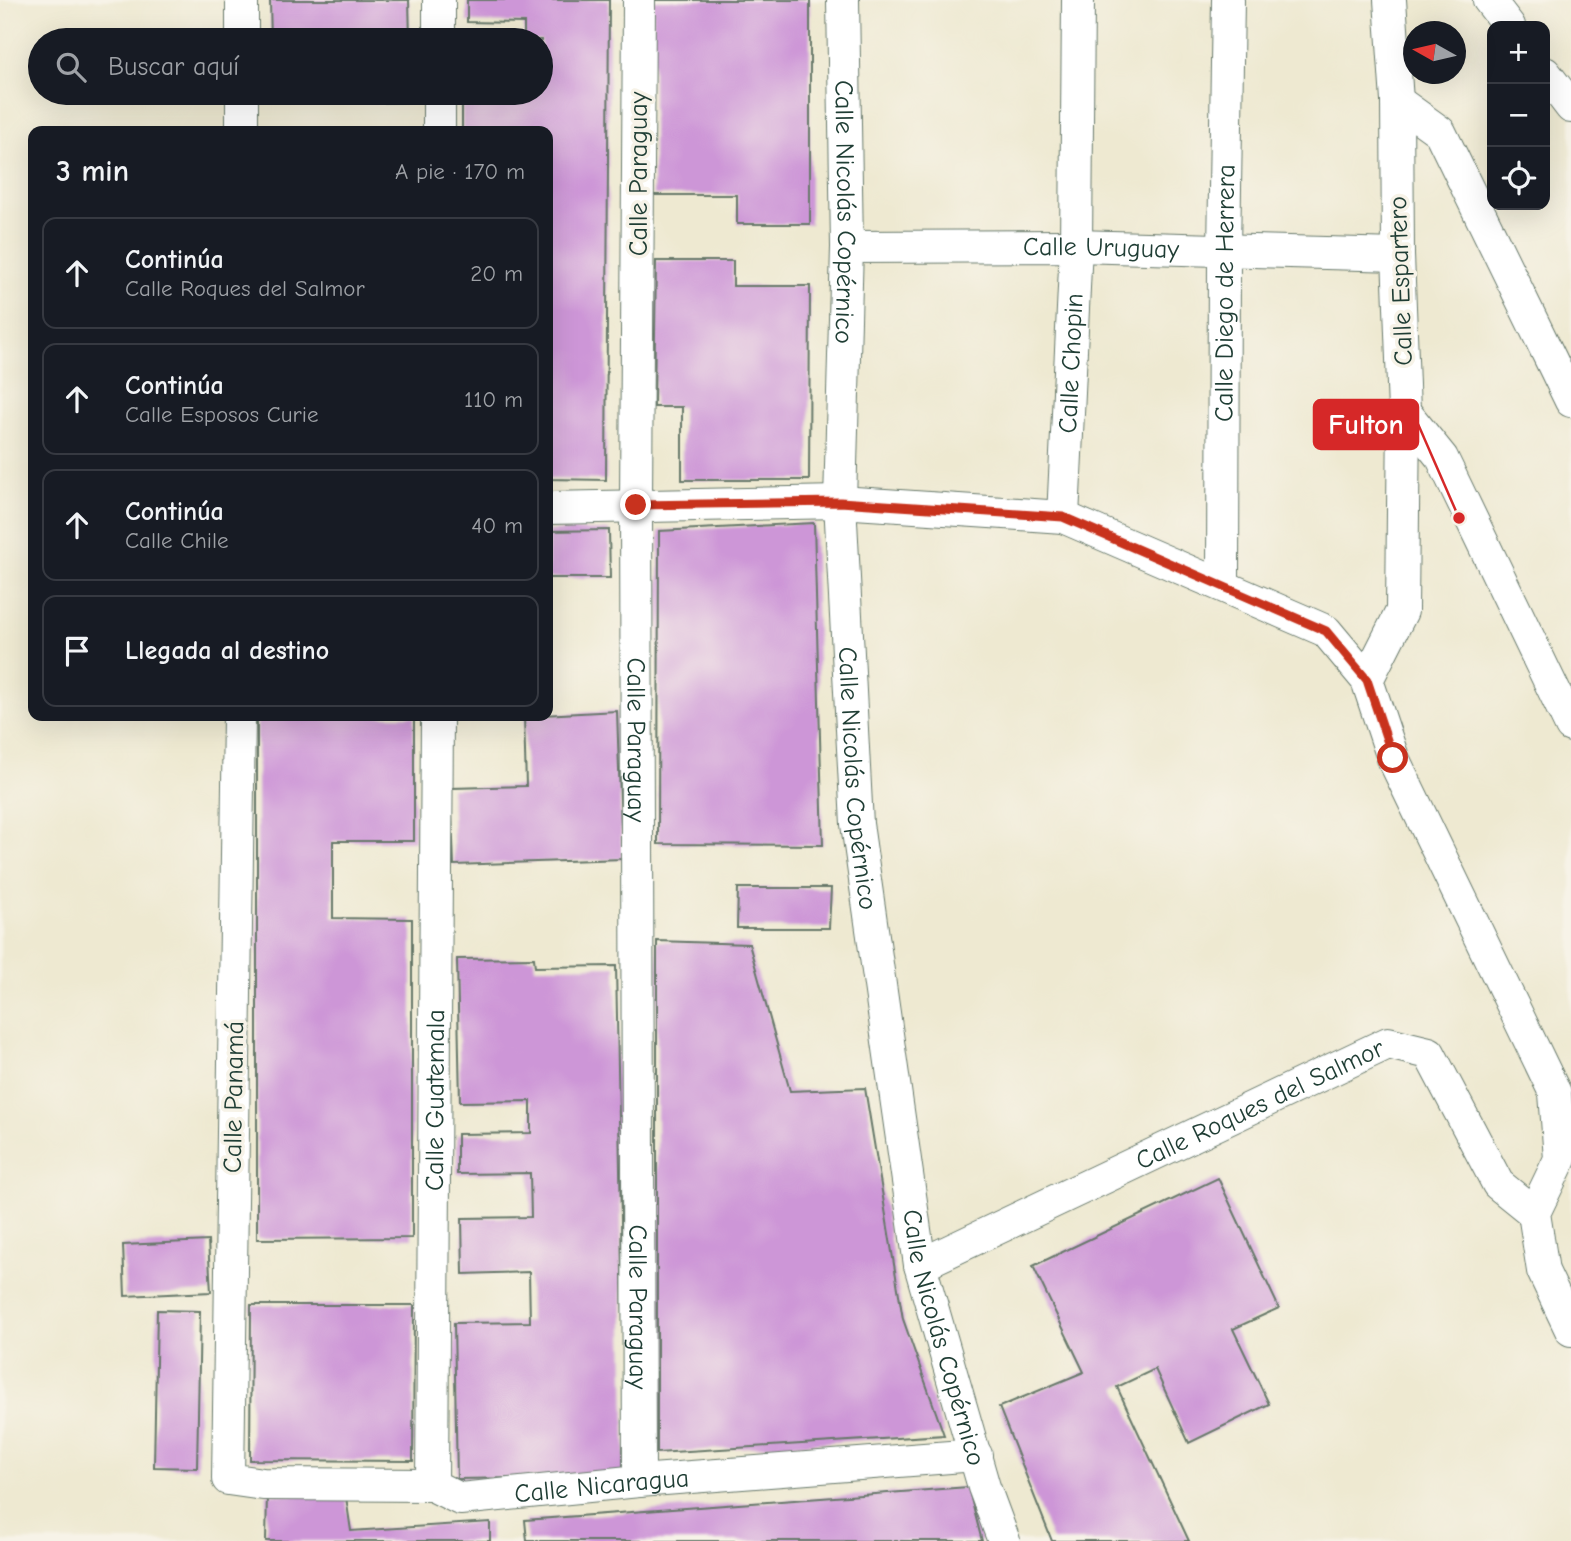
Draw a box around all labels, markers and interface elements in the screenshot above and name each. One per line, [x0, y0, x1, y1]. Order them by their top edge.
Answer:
north arrow [1403, 21, 1466, 84]
map controls [1487, 21, 1550, 210]
button: + [1487, 21, 1550, 84]
search box [28, 28, 553, 105]
icon: search [52, 48, 90, 86]
text: Buscar aquí [108, 52, 239, 82]
street label: Calle Nicolás Copérnico [828, 80, 861, 344]
button: − [1487, 84, 1550, 147]
street label: Calle Paraguay [624, 91, 654, 256]
button: locate [1487, 147, 1550, 210]
text: 3 min [56, 154, 129, 189]
text: A pie · 170 m [395, 158, 525, 185]
street label: Calle Diego de Herrera [1209, 164, 1241, 422]
street label: Calle Espartero [1383, 196, 1419, 366]
street label: Calle Uruguay [1023, 232, 1180, 265]
text: Continúa [125, 245, 224, 275]
icon: ahead [58, 254, 96, 292]
text: 20 m [470, 260, 523, 287]
text: Calle Roques del Salmor [125, 275, 365, 302]
street label: Calle Chopin [1053, 292, 1090, 434]
text: Continúa [125, 371, 224, 401]
icon: ahead [58, 380, 96, 418]
text: 110 m [464, 386, 523, 413]
callout: Fulton [1314, 400, 1418, 449]
text: Calle Esposos Curie [125, 401, 318, 428]
text: Fulton [1328, 409, 1404, 441]
route end [620, 489, 651, 520]
text: Continúa [125, 497, 224, 527]
icon: ahead [58, 506, 96, 544]
text: 40 m [471, 512, 523, 539]
text: Calle Chile [125, 527, 229, 554]
icon: arrive [58, 632, 96, 670]
text: Llegada al destino [125, 636, 329, 666]
street label: Calle Nicolás Copérnico [832, 646, 883, 912]
street label: Calle Paraguay [620, 658, 651, 823]
route start [1377, 742, 1408, 773]
street label: Calle Guatemala [420, 1009, 451, 1191]
street label: Calle Panamá [218, 1021, 250, 1173]
street label: Calle Roques del Salmor [1131, 1033, 1390, 1176]
street label: Calle Nicolás Copérnico [896, 1208, 991, 1469]
street label: Calle Paraguay [622, 1225, 653, 1390]
street label: Calle Nicaragua [513, 1463, 690, 1509]

